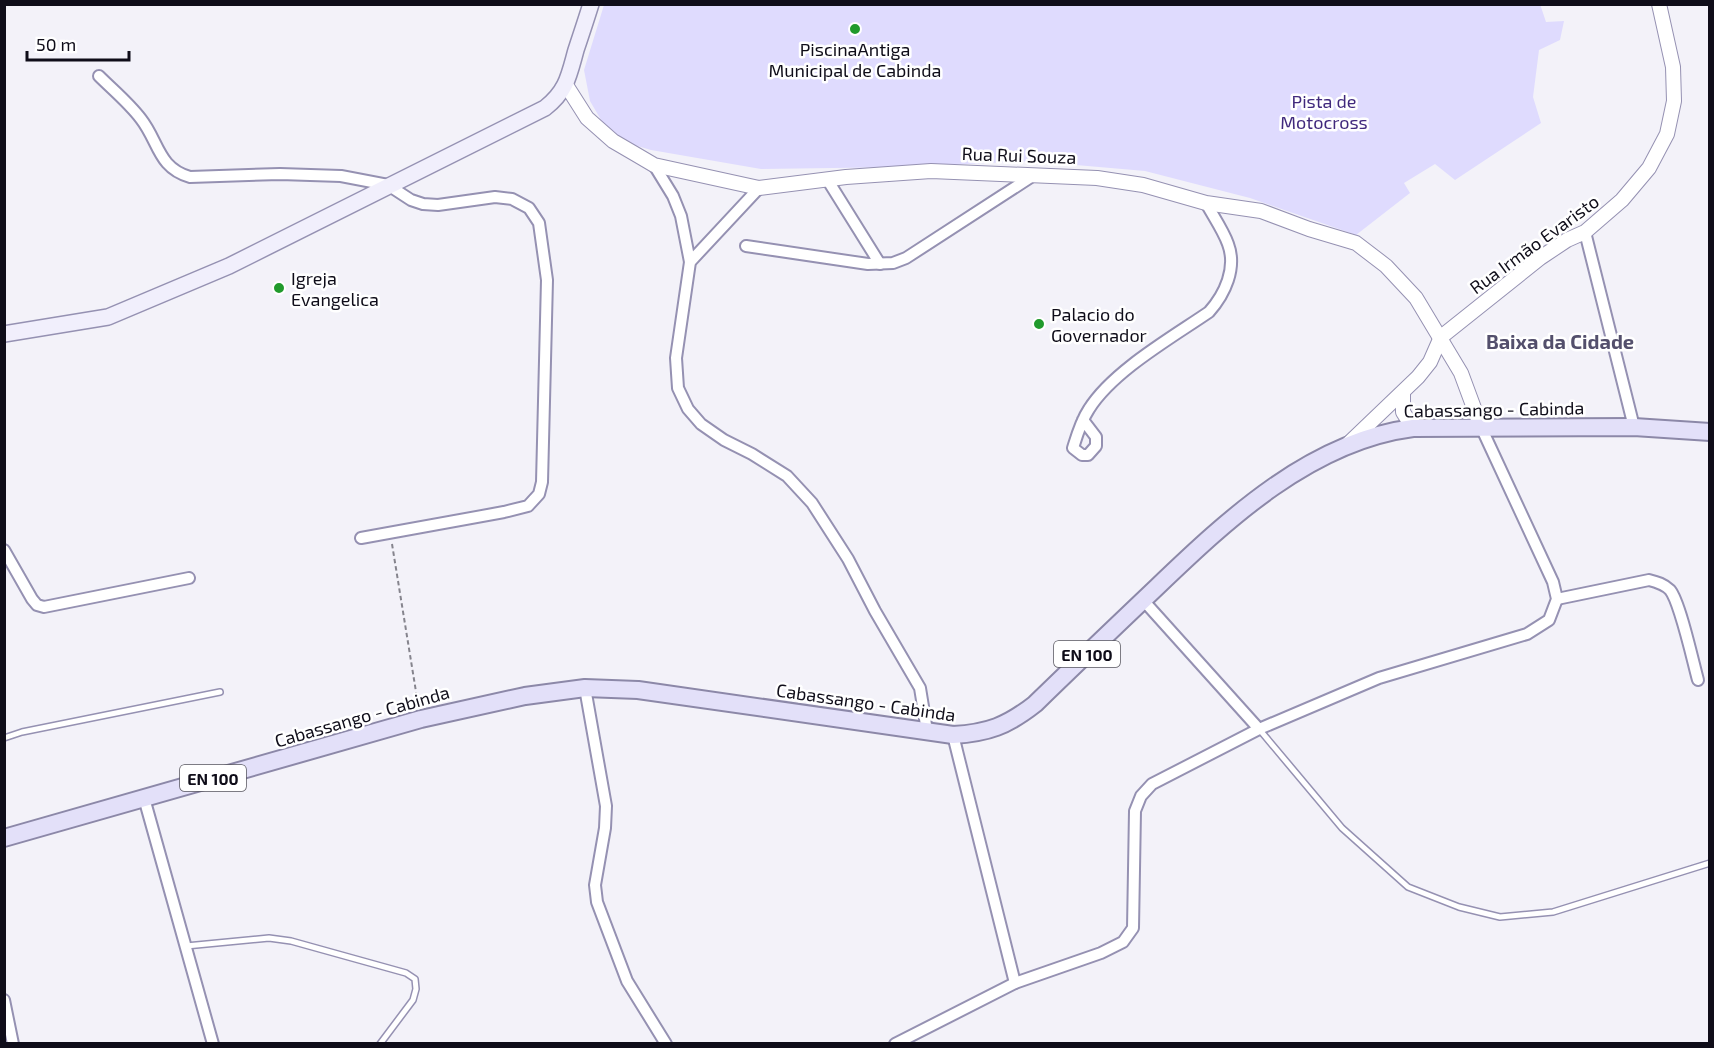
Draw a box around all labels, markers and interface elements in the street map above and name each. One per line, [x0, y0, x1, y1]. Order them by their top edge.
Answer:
marker: PiscinaAntiga Municipal de Cabinda [848, 22, 862, 36]
scale bar [27, 24, 129, 62]
text: 50 m [36, 33, 76, 55]
place label: PiscinaAntiga Municipal de Cabinda [769, 38, 941, 81]
park label: Pista de Motocross [1280, 90, 1368, 133]
street label: Rua Rui Souza [961, 142, 1077, 168]
street label: Rua Irmão Evaristo [1465, 190, 1603, 298]
place label: Igreja Evangelica [291, 267, 379, 310]
marker: Igreja Evangelica [272, 281, 286, 295]
place label: Palacio do Governador [1051, 303, 1147, 346]
marker: Palacio do Governador [1032, 317, 1046, 331]
district label: Baixa da Cidade [1486, 329, 1634, 353]
street label: Cabassango - Cabinda [1403, 396, 1585, 422]
road number: EN 100 [1054, 641, 1120, 667]
street label: Cabassango - Cabinda [775, 679, 957, 725]
street label: Cabassango - Cabinda [272, 681, 452, 751]
road number: EN 100 [180, 765, 246, 791]

